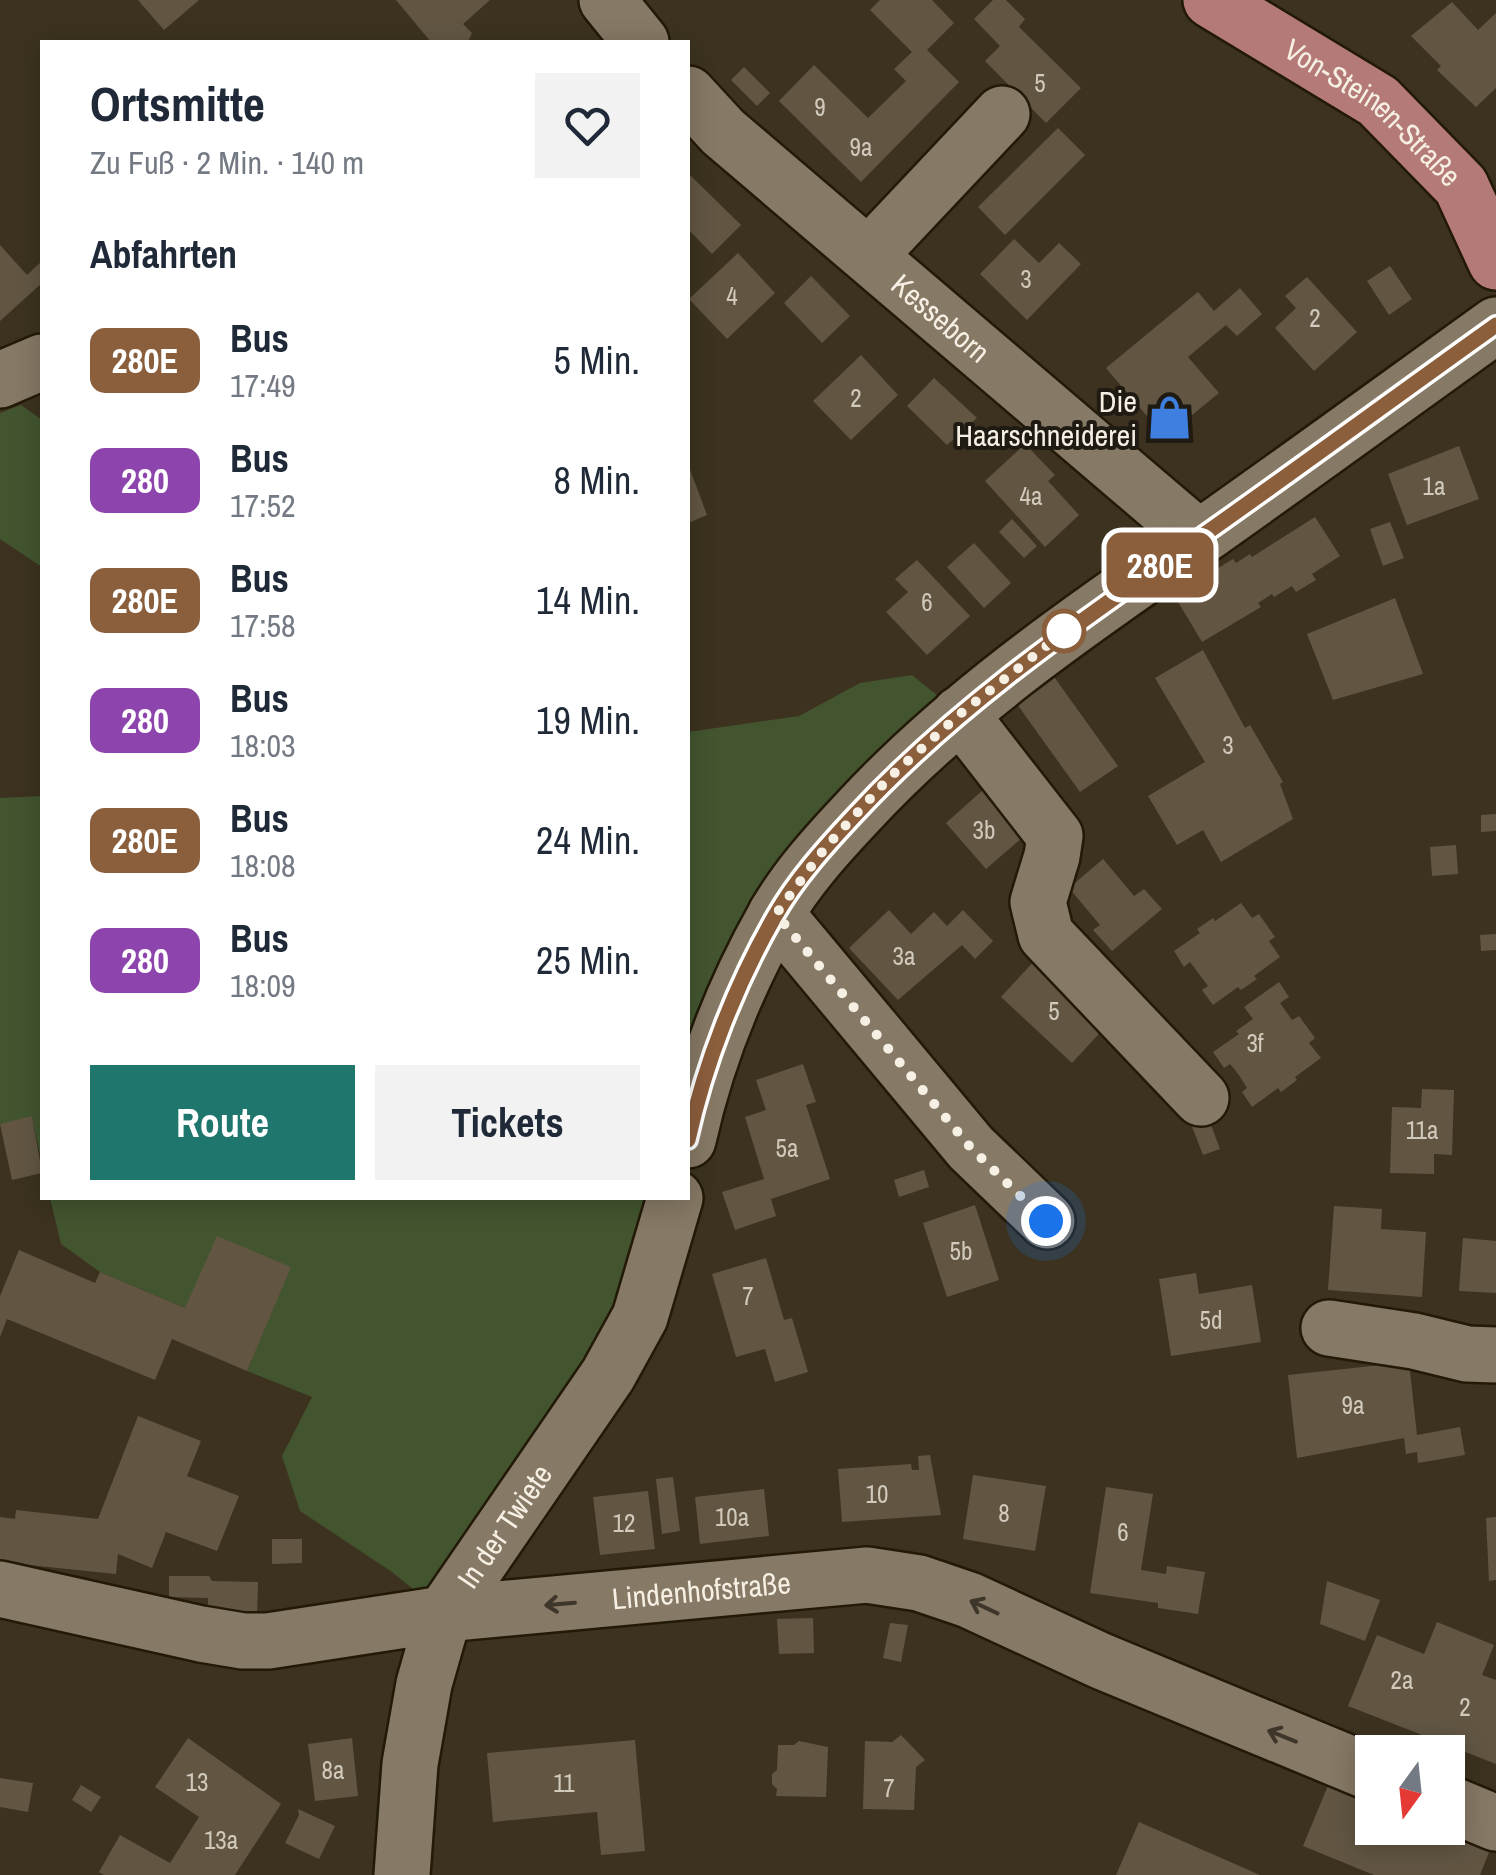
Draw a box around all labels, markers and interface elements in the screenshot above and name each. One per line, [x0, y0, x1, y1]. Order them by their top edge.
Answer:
street label: Von-Steinen-Straße [1277, 29, 1470, 195]
house number: 5 [1034, 66, 1046, 100]
text: Ortsmitte [90, 71, 265, 136]
button: heart [535, 73, 640, 178]
house number: 9 [814, 90, 826, 124]
house number: 9a [850, 130, 873, 164]
text: Zu Fuß · 2 Min. · 140 m [90, 141, 364, 184]
text: Abfahrten [90, 229, 237, 280]
house number: 3 [1020, 262, 1032, 296]
street label: Kesseborn [883, 264, 999, 371]
house number: 4 [726, 279, 738, 313]
house number: 2 [1309, 301, 1321, 335]
text: Bus [230, 313, 289, 364]
text: 5 Min. [553, 335, 640, 386]
text: 280E [111, 337, 179, 384]
text: 17:49 [230, 364, 296, 407]
house number: 2 [850, 381, 862, 415]
place label: Die Haarschneiderei [955, 381, 1137, 455]
shop icon: Die Haarschneiderei [1146, 394, 1194, 442]
text: Bus [230, 433, 289, 484]
text: 8 Min. [553, 455, 640, 506]
text: 280 [121, 457, 169, 504]
house number: 1a [1423, 469, 1446, 503]
house number: 4a [1020, 479, 1043, 513]
text: 17:52 [230, 484, 296, 527]
line badge: 280E [1090, 532, 1230, 598]
text: 280E [1126, 542, 1194, 589]
text: Bus [230, 553, 289, 604]
text: 14 Min. [536, 575, 640, 626]
text: 280E [111, 577, 179, 624]
house number: 6 [921, 585, 933, 619]
text: 17:58 [230, 604, 296, 647]
unlabelled marker [1043, 610, 1085, 652]
text: Bus [230, 673, 289, 724]
text: 19 Min. [536, 695, 640, 746]
text: 280 [121, 697, 169, 744]
text: 18:03 [230, 724, 296, 767]
house number: 3 [1222, 728, 1234, 762]
text: Bus [230, 793, 289, 844]
house number: 3b [973, 813, 995, 847]
text: 24 Min. [536, 815, 640, 866]
text: 280E [111, 817, 179, 864]
text: 18:08 [230, 844, 296, 887]
text: Bus [230, 913, 289, 964]
text: 25 Min. [536, 935, 640, 986]
text: 280 [121, 937, 169, 984]
house number: 3a [893, 939, 916, 973]
text: 18:09 [230, 964, 296, 1007]
house number: 5 [1048, 994, 1060, 1028]
house number: 3f [1246, 1026, 1264, 1060]
button: Route [90, 1065, 355, 1180]
button: Tickets [375, 1065, 640, 1180]
house number: 11a [1406, 1113, 1439, 1147]
house number: 5a [776, 1131, 799, 1165]
your location [1021, 1196, 1071, 1246]
house number: 5b [950, 1234, 972, 1268]
house number: 7 [742, 1279, 754, 1313]
house number: 5d [1200, 1303, 1222, 1337]
house number: 9a [1342, 1388, 1365, 1422]
street label: In der Twiete [448, 1456, 561, 1596]
house number: 10 [866, 1477, 888, 1511]
house number: 8 [998, 1496, 1010, 1530]
house number: 10a [715, 1500, 750, 1534]
house number: 12 [613, 1506, 635, 1540]
house number: 6 [1117, 1515, 1129, 1549]
street label: Lindenhofstraße [610, 1562, 792, 1618]
one-way arrow [545, 1594, 577, 1613]
one-way arrow [970, 1597, 1000, 1616]
house number: 2a [1391, 1663, 1414, 1697]
house number: 2 [1459, 1690, 1471, 1724]
one-way arrow [1268, 1725, 1298, 1743]
north arrow [1355, 1735, 1465, 1845]
map controls [1355, 1735, 1465, 1845]
house number: 8a [322, 1753, 345, 1787]
house number: 13 [186, 1765, 208, 1799]
house number: 11 [553, 1766, 575, 1800]
house number: 7 [883, 1771, 895, 1805]
house number: 13a [204, 1823, 239, 1857]

